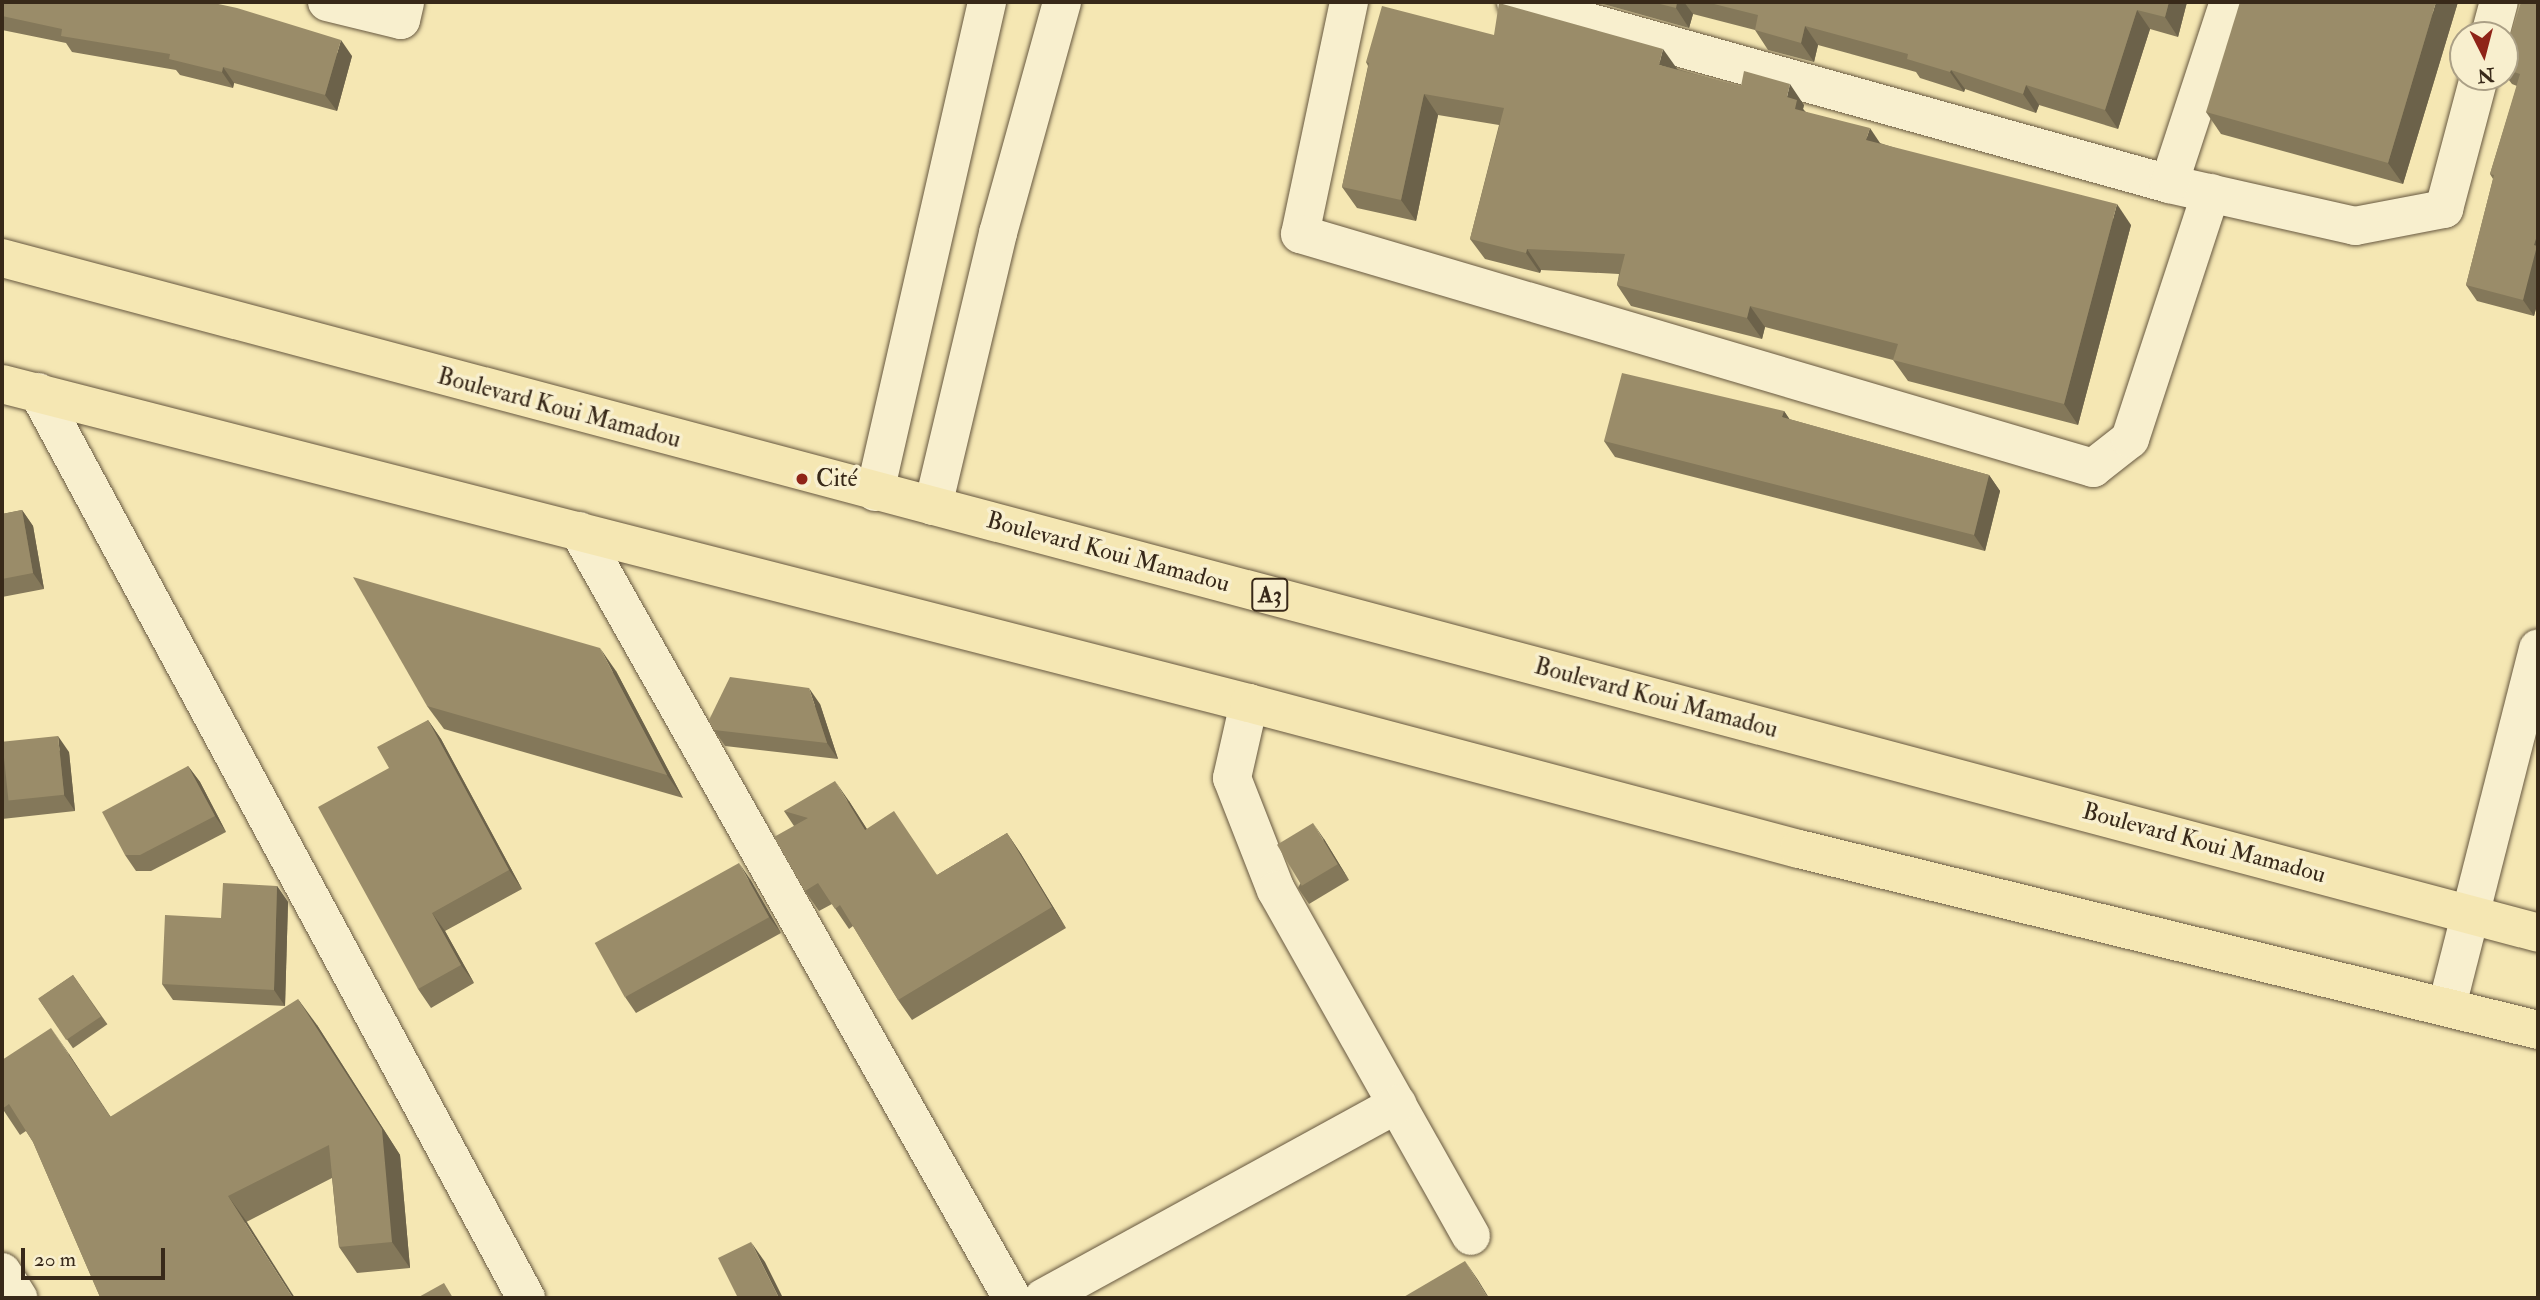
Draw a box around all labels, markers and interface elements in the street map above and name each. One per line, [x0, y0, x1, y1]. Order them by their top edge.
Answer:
north arrow [2449, 21, 2519, 91]
text: N [2476, 62, 2496, 88]
street label: Boulevard Koui Mamadou [434, 362, 684, 454]
place label: Cité [816, 465, 857, 493]
marker: Cité [794, 471, 810, 487]
street label: Boulevard Koui Mamadou [983, 506, 1233, 598]
road number: A3 [1251, 576, 1289, 614]
street label: Boulevard Koui Mamadou [1531, 652, 1781, 744]
street label: Boulevard Koui Mamadou [2079, 797, 2329, 889]
scale bar [24, 1234, 168, 1278]
text: 20 m [34, 1246, 76, 1273]

